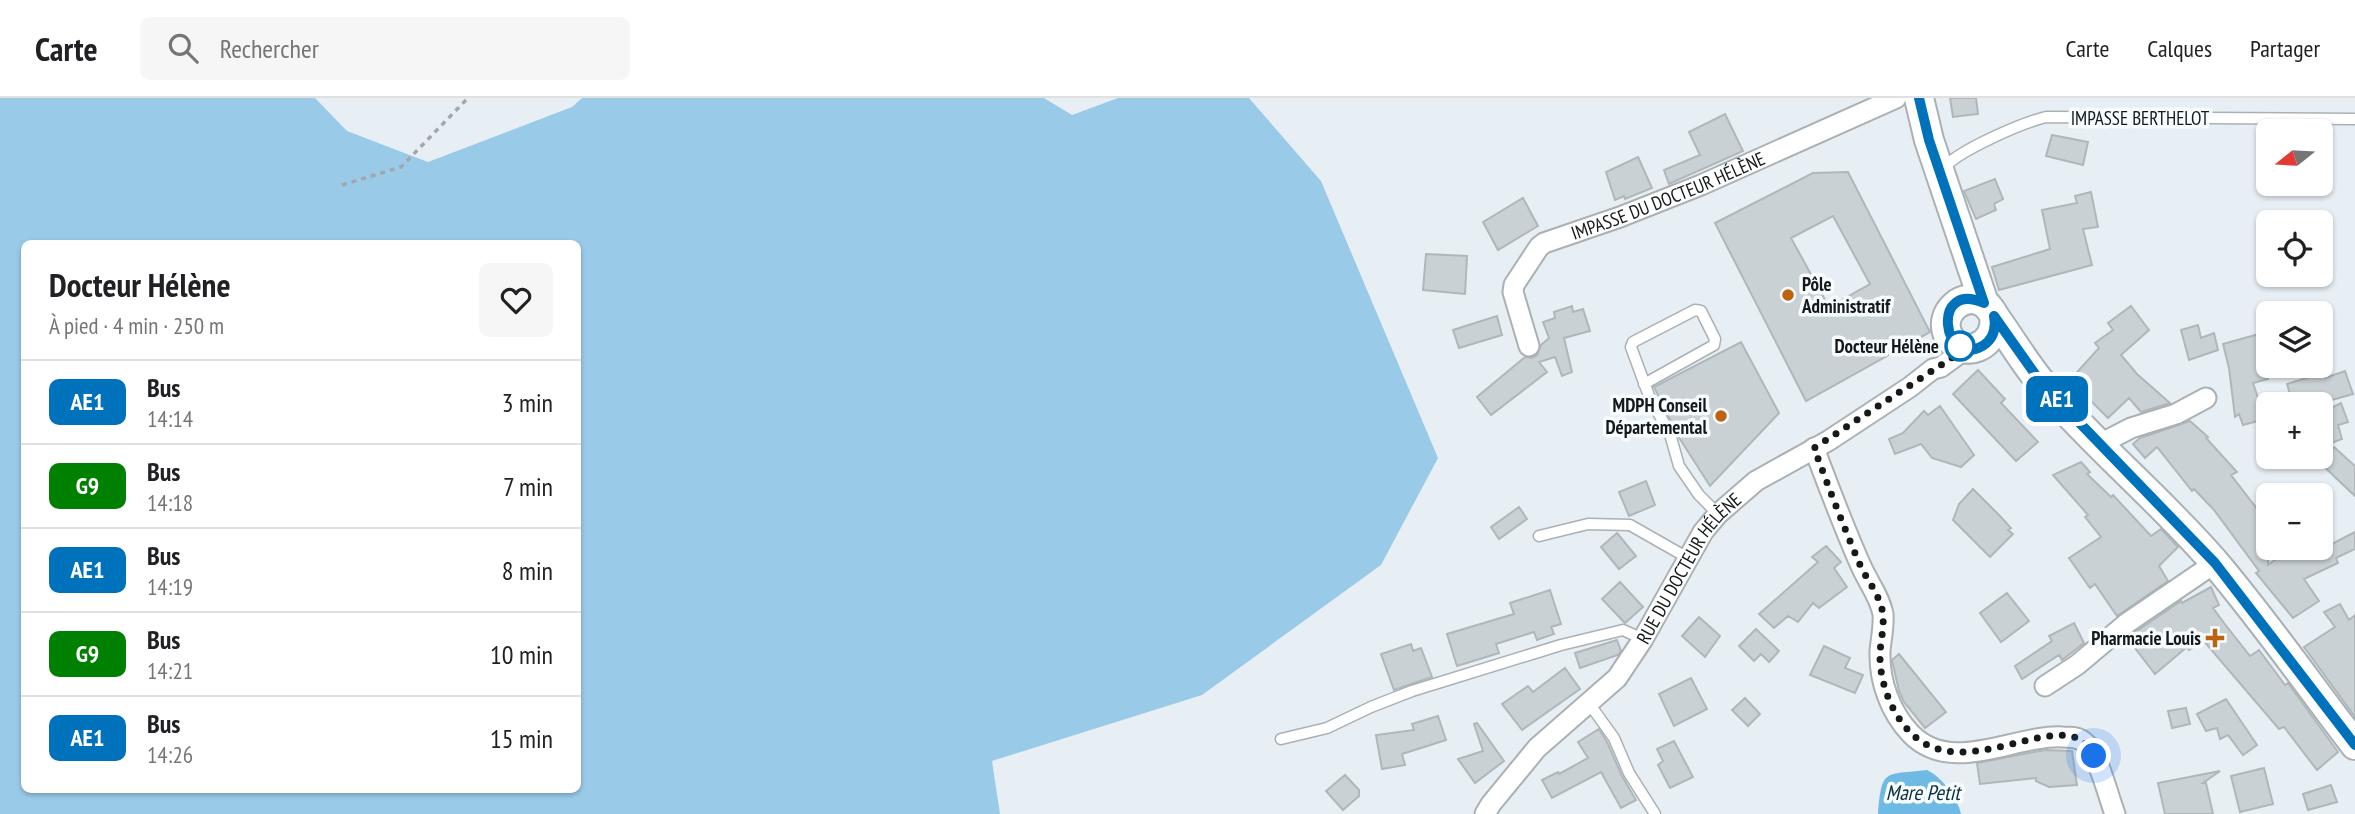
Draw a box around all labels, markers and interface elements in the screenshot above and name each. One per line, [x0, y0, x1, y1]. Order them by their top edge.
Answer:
search box [140, 17, 630, 80]
text: Carte [35, 27, 98, 70]
icon: search [164, 29, 202, 67]
text: Rechercher [220, 32, 319, 65]
text: Carte [2066, 33, 2109, 64]
text: Calques [2147, 33, 2212, 64]
text: Partager [2250, 33, 2320, 64]
street label: IMPASSE BERTHELOT [2071, 106, 2210, 130]
north arrow [2256, 119, 2333, 196]
map controls [2256, 119, 2333, 560]
street label: IMPASSE DU DOCTEUR HÉLÈNE [1568, 146, 1769, 245]
button: locate [2256, 210, 2333, 287]
text: Docteur Hélène [49, 263, 231, 306]
button: heart [479, 263, 553, 337]
place label: Pôle Administratif [1801, 272, 1891, 318]
marker: Pôle Administratif [1780, 287, 1796, 303]
button: layers [2256, 301, 2333, 378]
text: À pied · 4 min · 250 m [49, 311, 224, 340]
marker: Docteur Hélène [1945, 331, 1975, 361]
place label: Docteur Hélène [1834, 334, 1939, 358]
text: Bus [147, 371, 180, 404]
line badge: AE1 [2017, 376, 2097, 422]
text: AE1 [2040, 383, 2074, 414]
text: AE1 [71, 386, 104, 417]
text: 3 min [502, 386, 553, 419]
button: + [2256, 392, 2333, 469]
place label: MDPH Conseil Départemental [1605, 393, 1707, 439]
text: 14:14 [147, 404, 193, 433]
marker: MDPH Conseil Départemental [1713, 408, 1729, 424]
text: Bus [147, 455, 180, 488]
text: G9 [76, 470, 99, 501]
text: 7 min [503, 470, 553, 503]
button: − [2256, 483, 2333, 560]
street label: RUE DU DOCTEUR HÉLÈNE [1631, 487, 1746, 648]
text: 14:18 [147, 488, 193, 517]
text: Bus [147, 539, 180, 572]
text: AE1 [71, 554, 104, 585]
text: 8 min [502, 554, 553, 587]
text: 14:19 [147, 572, 193, 601]
text: Bus [147, 623, 180, 656]
place label: Pharmacie Louis [2091, 626, 2201, 650]
marker: Pharmacie Louis [2207, 630, 2223, 646]
text: G9 [76, 638, 99, 669]
text: 10 min [490, 638, 553, 671]
text: 14:21 [147, 656, 193, 685]
text: Bus [147, 707, 180, 740]
text: AE1 [71, 722, 104, 753]
text: 15 min [490, 722, 553, 755]
your location [2076, 738, 2111, 773]
text: 14:26 [147, 740, 193, 769]
water label: Mare Petit [1886, 779, 1962, 806]

